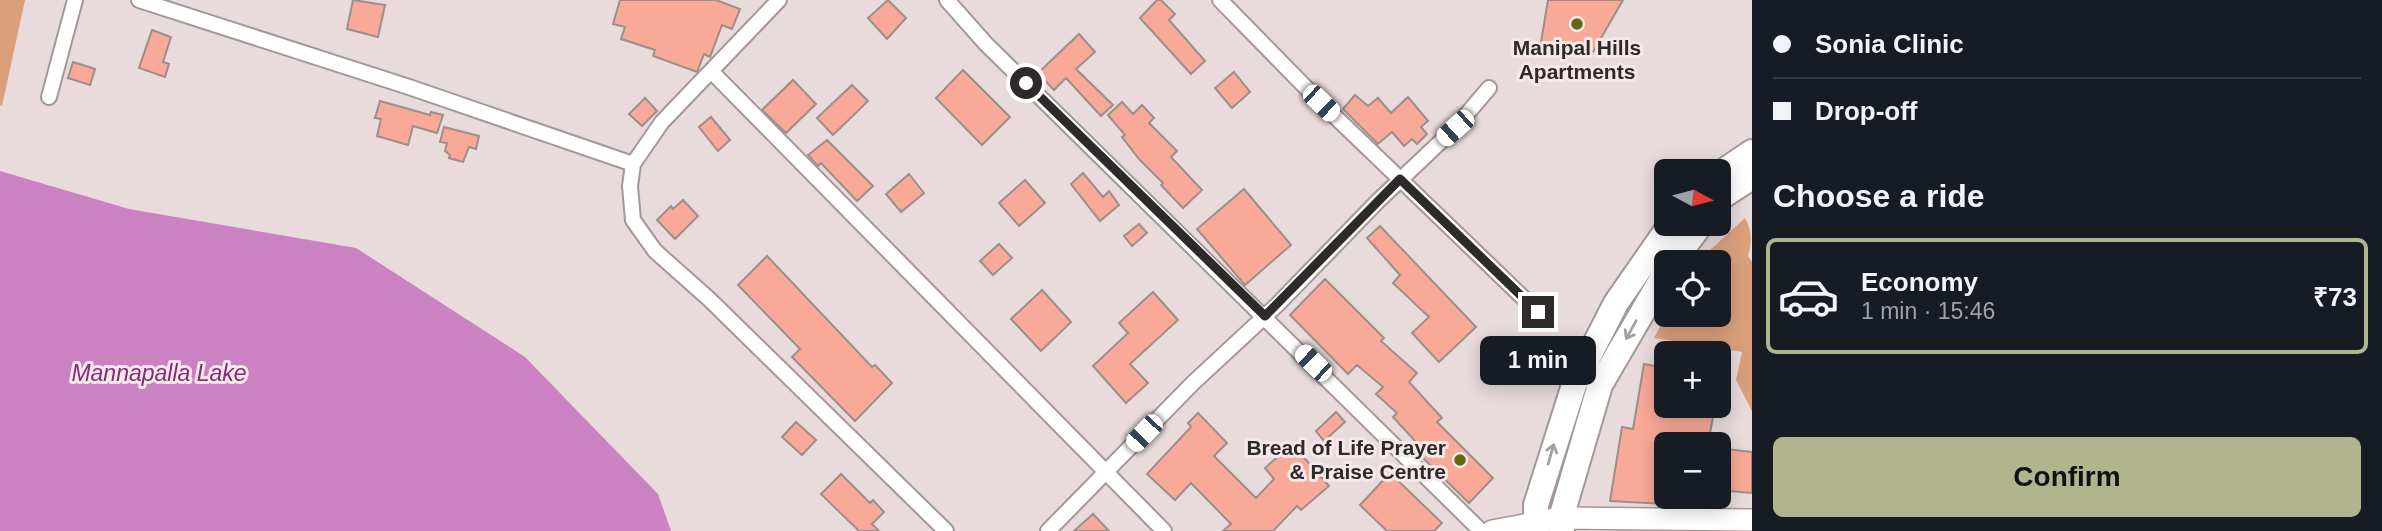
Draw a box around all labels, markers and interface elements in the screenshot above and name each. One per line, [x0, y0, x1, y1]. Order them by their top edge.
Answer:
marker: Manipal Hills Apartments [1569, 16, 1585, 32]
text: Sonia Clinic [1815, 29, 1964, 59]
place label: Manipal Hills Apartments [1513, 36, 1641, 83]
route start [1010, 67, 1042, 99]
car [1299, 81, 1344, 125]
text: Drop-off [1815, 96, 1918, 126]
car [1433, 106, 1478, 150]
north arrow [1654, 159, 1731, 236]
map controls [1654, 159, 1731, 509]
text: Choose a ride [1773, 178, 1985, 214]
button: locate [1654, 250, 1731, 327]
icon: car [1777, 265, 1840, 328]
text: Economy [1861, 267, 1978, 297]
text: ₹73 [2313, 282, 2357, 312]
route end [1522, 296, 1554, 328]
text: 1 min · 15:46 [1861, 298, 1995, 324]
one-way arrow [1624, 320, 1638, 340]
callout: 1 min [1480, 336, 1596, 386]
car [1291, 341, 1336, 385]
button: + [1654, 341, 1731, 418]
text: 1 min [1508, 347, 1568, 373]
water label: Mannapalla Lake [71, 360, 247, 386]
car [1122, 411, 1167, 455]
button: − [1654, 432, 1731, 509]
place label: Bread of Life Prayer & Praise Centre [1246, 436, 1446, 483]
button: Confirm [1773, 437, 2361, 517]
one-way arrow [1545, 443, 1558, 466]
marker: Bread of Life Prayer & Praise Centre [1452, 452, 1468, 468]

